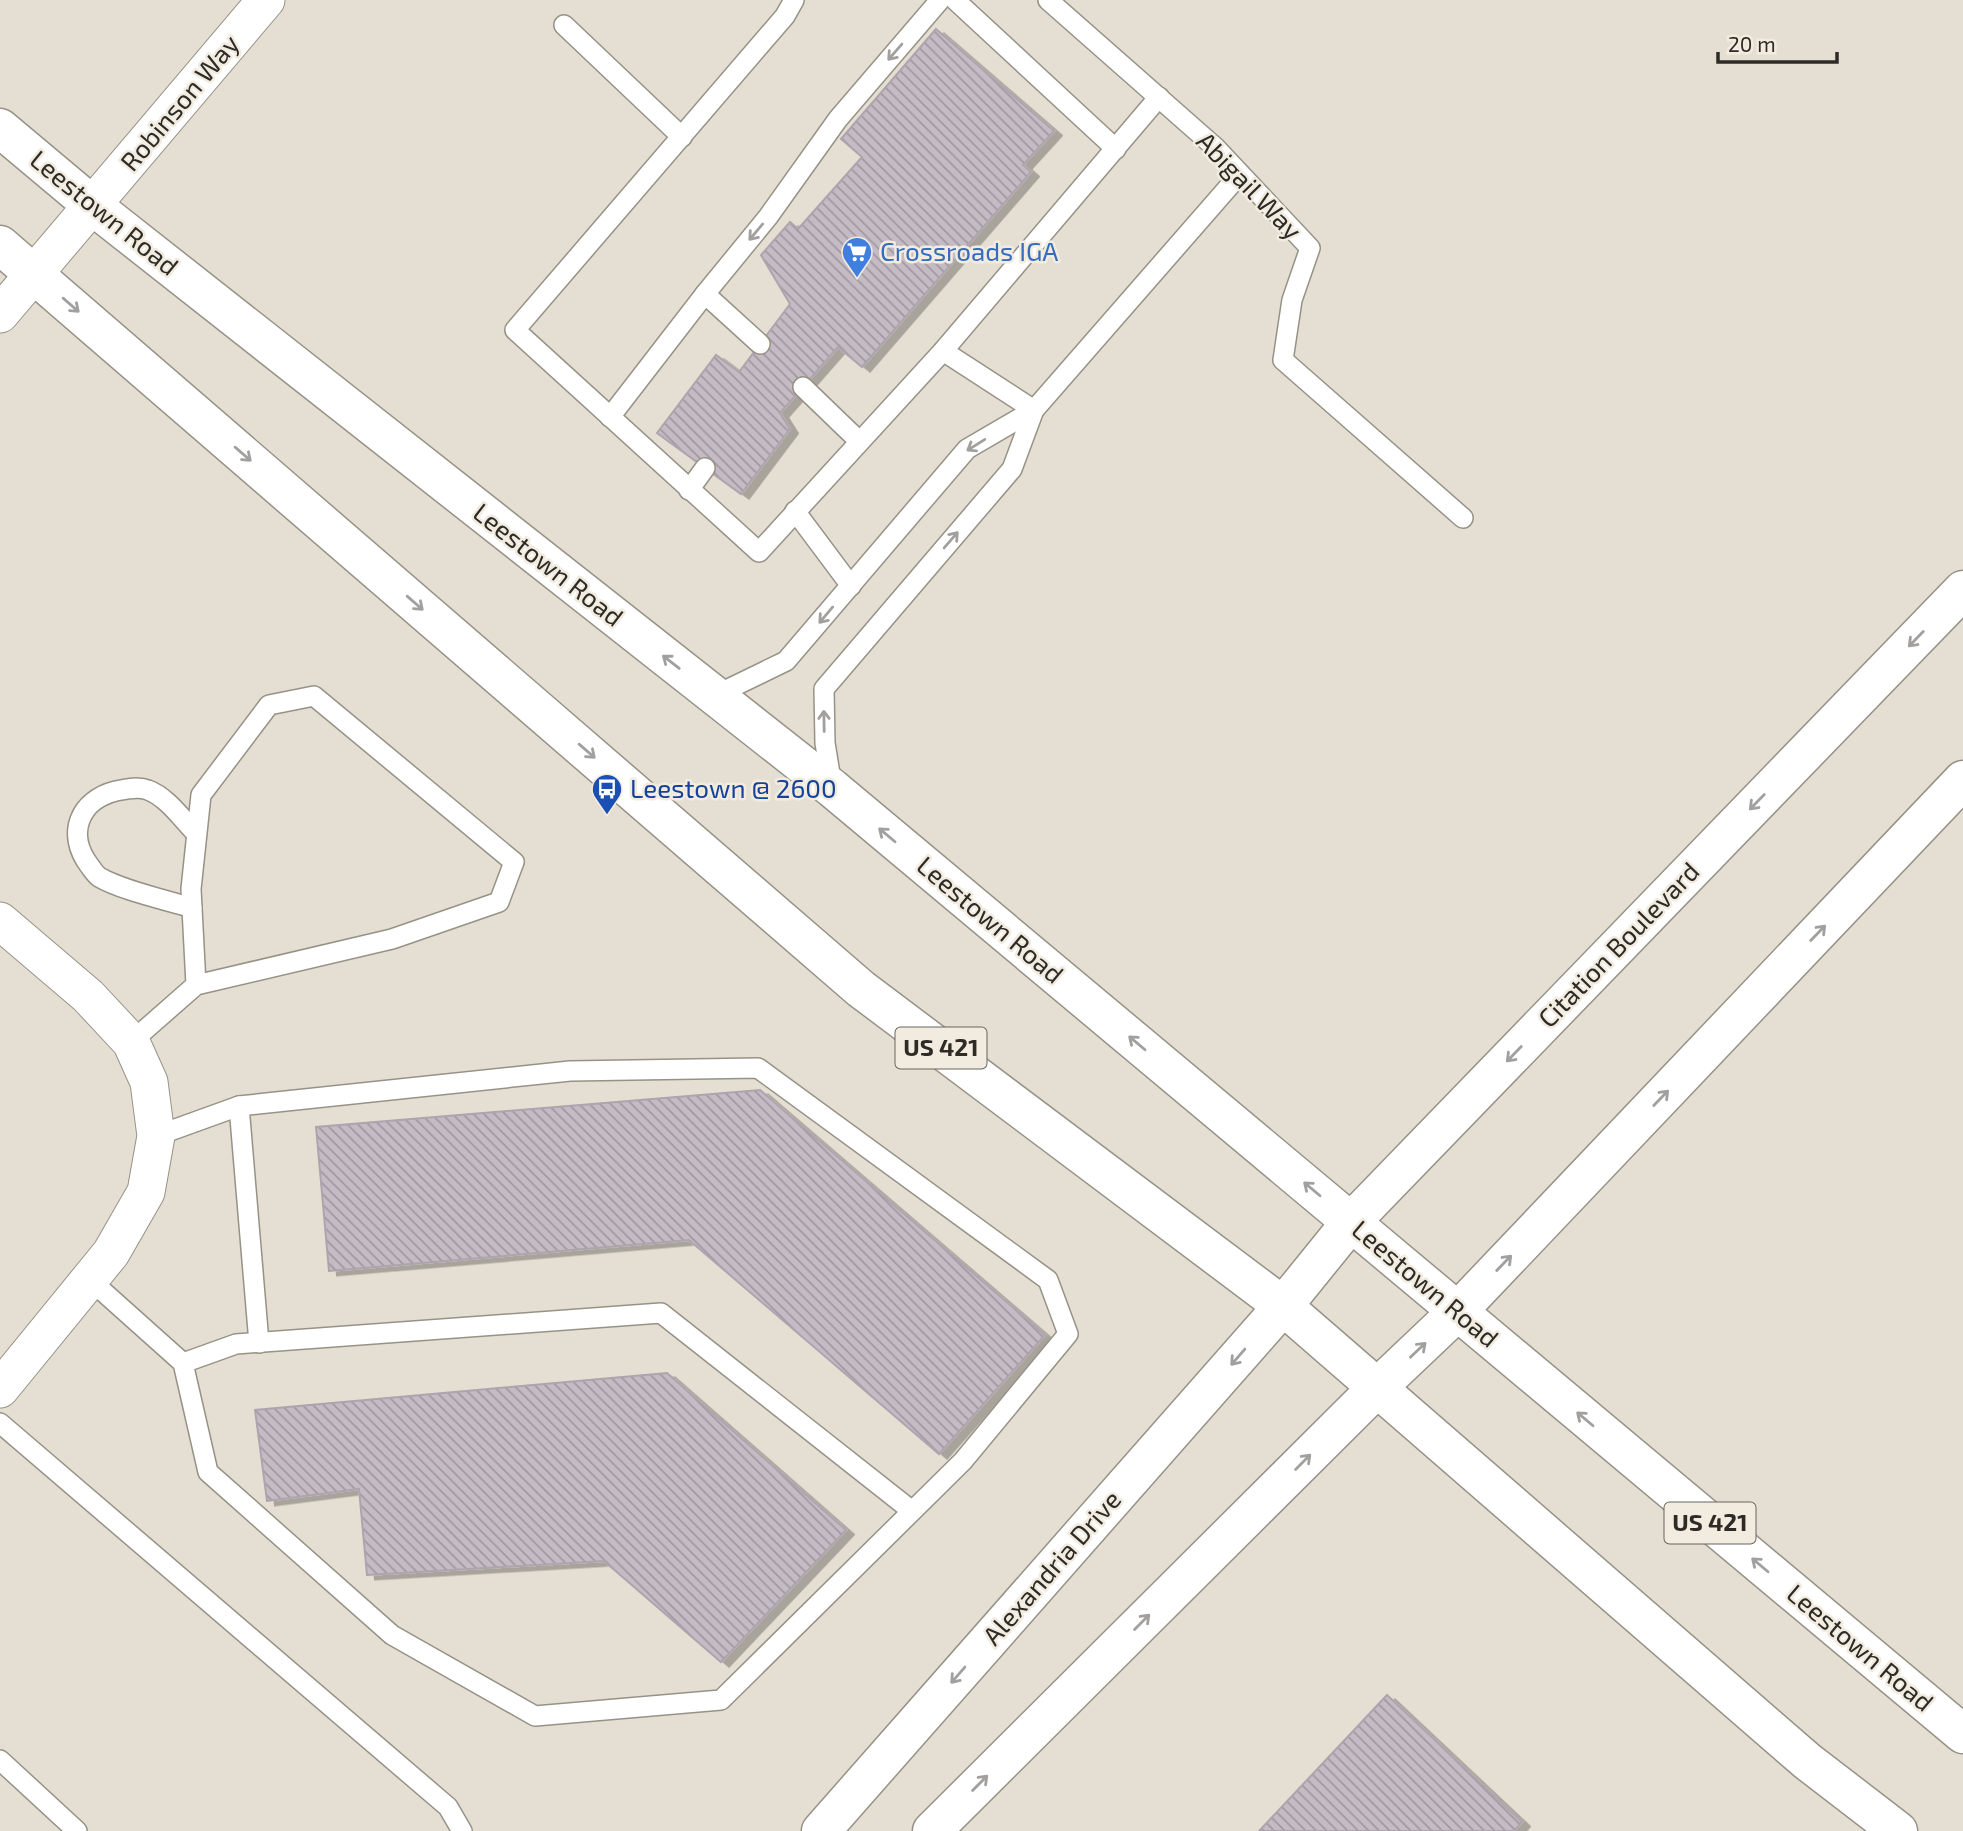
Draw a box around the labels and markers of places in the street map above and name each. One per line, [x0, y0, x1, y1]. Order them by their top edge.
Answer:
supermarket icon: Crossroads IGA [840, 235, 874, 279]
place label: Crossroads IGA [880, 235, 1058, 266]
bus stop icon: Leestown @ 2600 [590, 772, 624, 816]
place label: Leestown @ 2600 [630, 772, 837, 803]

